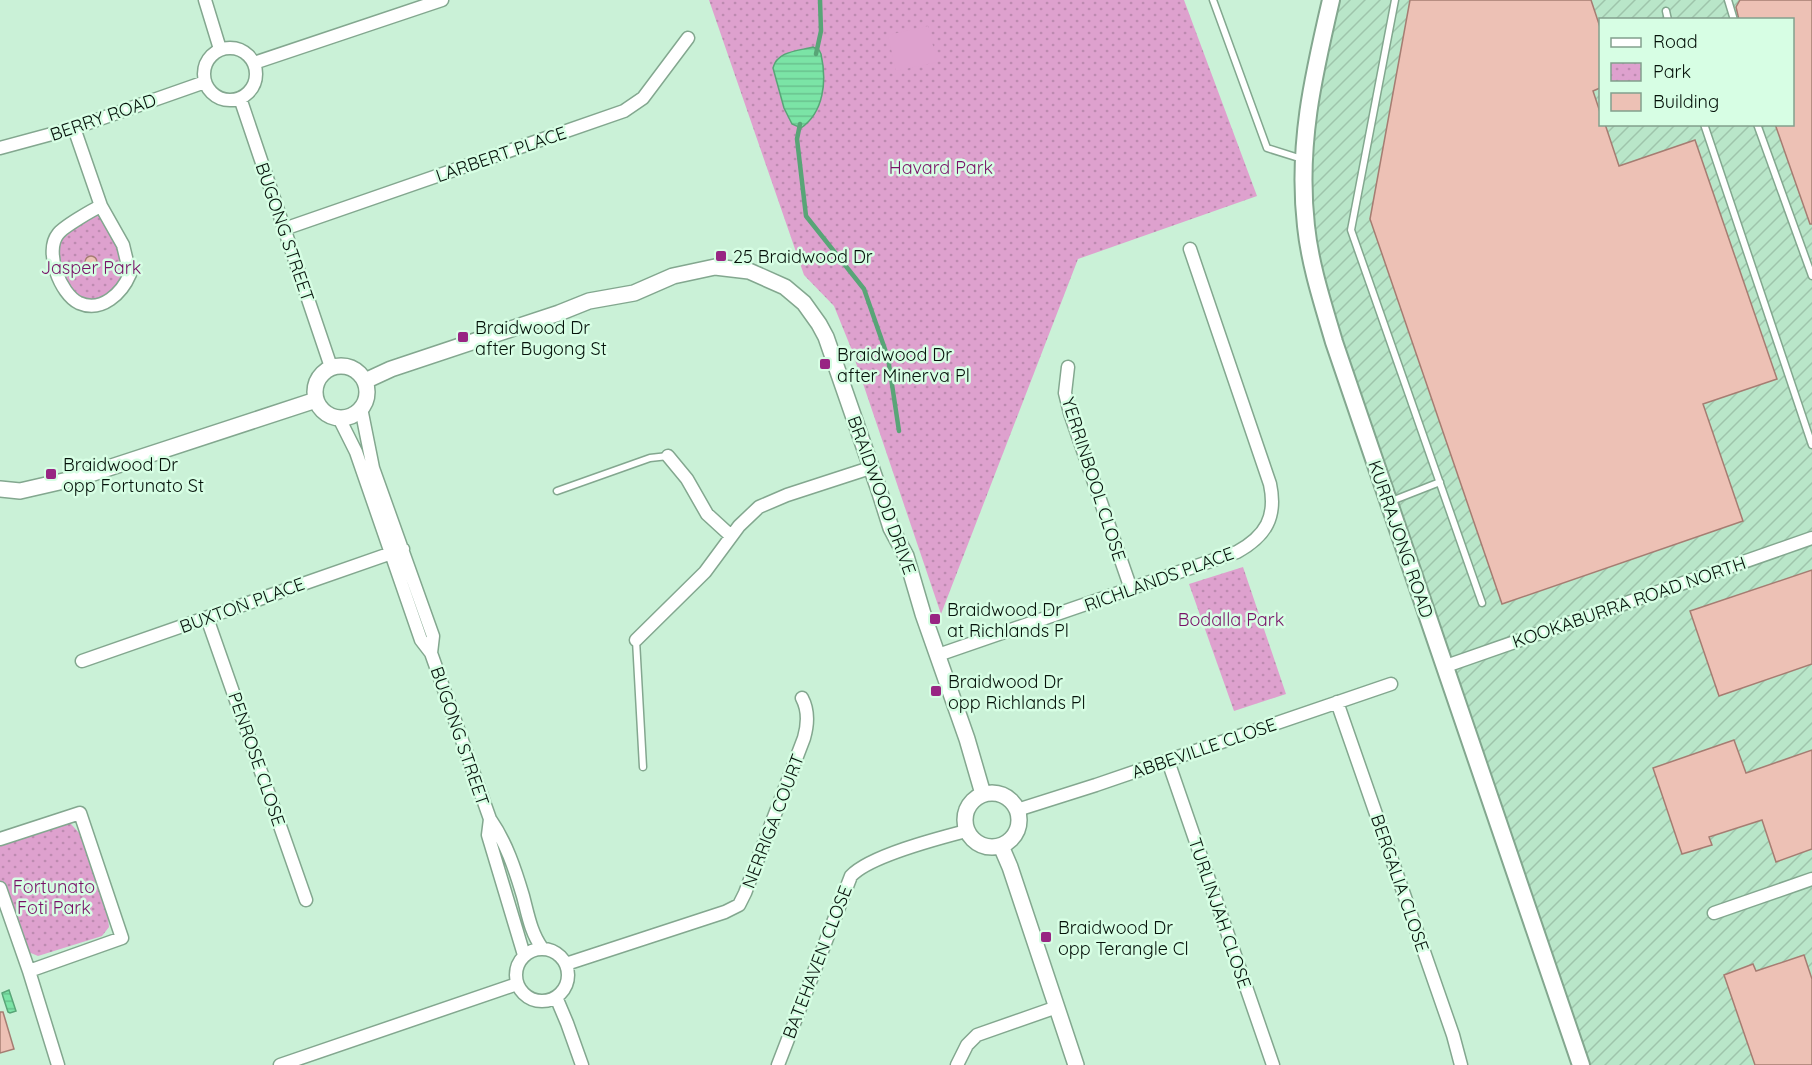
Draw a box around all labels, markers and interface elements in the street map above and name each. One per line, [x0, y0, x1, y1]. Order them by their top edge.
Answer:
legend [1599, 18, 1794, 126]
text: Road [1653, 30, 1698, 53]
text: Park [1653, 60, 1691, 83]
street label: BERRY ROAD [47, 88, 159, 146]
text: Building [1653, 90, 1719, 113]
street label: LARBERT PLACE [433, 121, 569, 187]
park label: Havard Park [889, 156, 993, 179]
street label: BUGONG STREET [250, 159, 320, 305]
place label: 25 Braidwood Dr [733, 245, 873, 268]
marker: 25 Braidwood Dr [714, 249, 728, 263]
park label: Jasper Park [41, 256, 141, 279]
place label: Braidwood Dr after Bugong St [475, 316, 607, 360]
marker: Braidwood Dr after Bugong St [456, 330, 470, 344]
place label: Braidwood Dr after Minerva Pl [837, 343, 970, 387]
marker: Braidwood Dr after Minerva Pl [818, 357, 832, 371]
street label: YERRINBOOL CLOSE [1057, 394, 1131, 564]
street label: BRAIDWOOD DRIVE [843, 413, 921, 577]
place label: Braidwood Dr opp Fortunato St [63, 453, 204, 497]
street label: KURRAJONG ROAD [1363, 457, 1439, 621]
marker: Braidwood Dr opp Fortunato St [44, 467, 58, 481]
street label: RICHLANDS PLACE [1081, 541, 1237, 617]
street label: KOOKABURRA ROAD NORTH [1509, 551, 1749, 653]
street label: BUXTON PLACE [176, 572, 308, 638]
place label: Braidwood Dr at Richlands Pl [947, 598, 1069, 642]
park label: Bodalla Park [1178, 608, 1284, 631]
marker: Braidwood Dr at Richlands Pl [928, 612, 942, 626]
street label: BUGONG STREET [425, 663, 495, 809]
place label: Braidwood Dr opp Richlands Pl [948, 670, 1086, 714]
marker: Braidwood Dr opp Richlands Pl [929, 684, 943, 698]
street label: PENROSE CLOSE [223, 689, 291, 829]
street label: ABBEVILLE CLOSE [1129, 712, 1279, 784]
street label: NERRIGA COURT [737, 750, 809, 891]
street label: BERGALIA CLOSE [1366, 811, 1434, 955]
street label: TURLINJAH CLOSE [1183, 835, 1257, 991]
park label: Fortunato Foti Park [13, 875, 95, 919]
street label: BATEHAVEN CLOSE [777, 882, 857, 1042]
place label: Braidwood Dr opp Terangle Cl [1058, 916, 1189, 960]
marker: Braidwood Dr opp Terangle Cl [1039, 930, 1053, 944]

